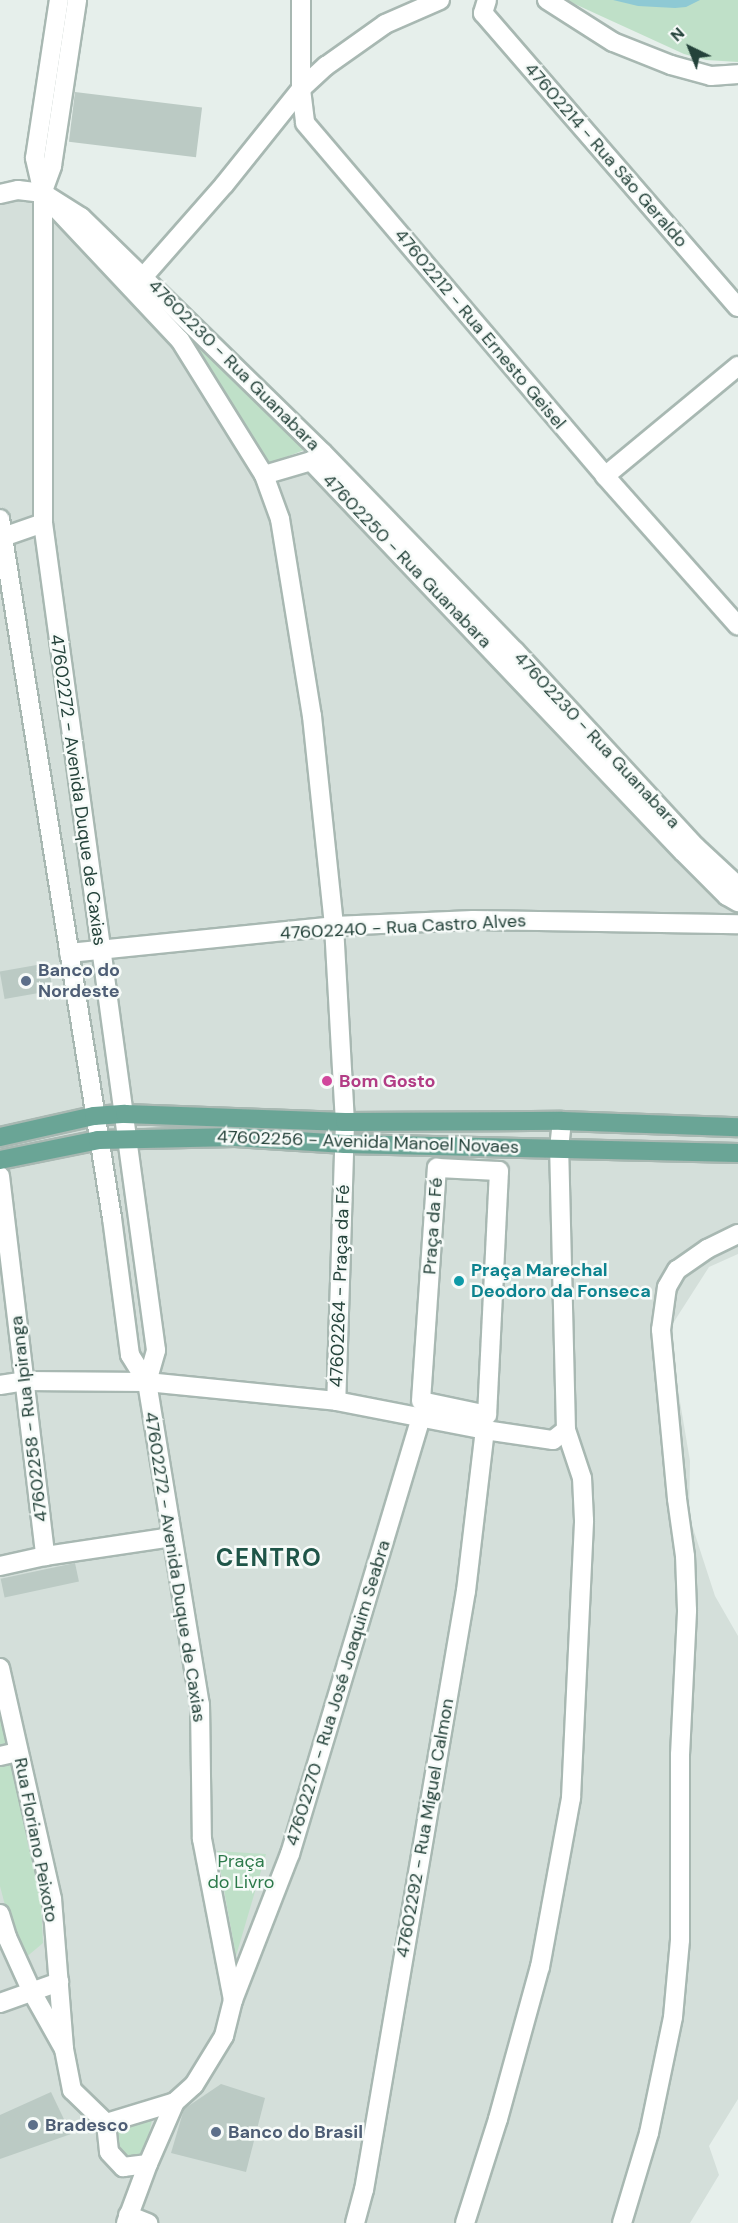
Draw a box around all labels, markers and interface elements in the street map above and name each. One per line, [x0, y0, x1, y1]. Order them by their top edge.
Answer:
north arrow [660, 18, 720, 78]
text: N [666, 23, 689, 46]
street label: 47602214 - Rua São Geraldo [520, 58, 692, 252]
street label: 47602212 - Rua Ernesto Geisel [390, 224, 570, 434]
street label: 47602230 - Rua Guanabara [144, 275, 324, 455]
street label: 47602250 - Rua Guanabara [318, 469, 496, 653]
street label: 47602272 - Avenida Duque de Caxias [45, 633, 111, 947]
street label: 47602230 - Rua Guanabara [509, 647, 685, 833]
street label: 47602240 - Rua Castro Alves [279, 910, 527, 944]
place label: Banco do Nordeste [38, 960, 120, 1002]
marker: Banco do Nordeste [19, 974, 33, 988]
place label: Bom Gosto [339, 1070, 435, 1092]
marker: Bom Gosto [320, 1074, 334, 1088]
street label: 47602256 - Avenida Manoel Novaes [217, 1126, 519, 1158]
street label: Praça da Fé [419, 1177, 447, 1275]
street label: 47602264 - Praça da Fé [326, 1184, 354, 1388]
place label: Praça Marechal Deodoro da Fonseca [471, 1260, 651, 1302]
marker: Praça Marechal Deodoro da Fonseca [452, 1274, 466, 1288]
street label: 47602258 - Rua Ipiranga [6, 1315, 52, 1523]
street label: 47602272 - Avenida Duque de Caxias [140, 1410, 210, 1724]
street label: 47602270 - Rua José Joaquim Seabra [281, 1537, 395, 1849]
district label: CENTRO [216, 1544, 322, 1572]
street label: 47602292 - Rua Miguel Calmon [392, 1697, 458, 1959]
street label: Rua Floriano Peixoto [9, 1756, 63, 1924]
park label: Praça do Livro [207, 1851, 275, 1894]
place label: Bradesco [45, 2114, 129, 2136]
marker: Bradesco [26, 2118, 40, 2132]
place label: Banco do Brasil [228, 2121, 363, 2143]
marker: Banco do Brasil [209, 2125, 223, 2139]

